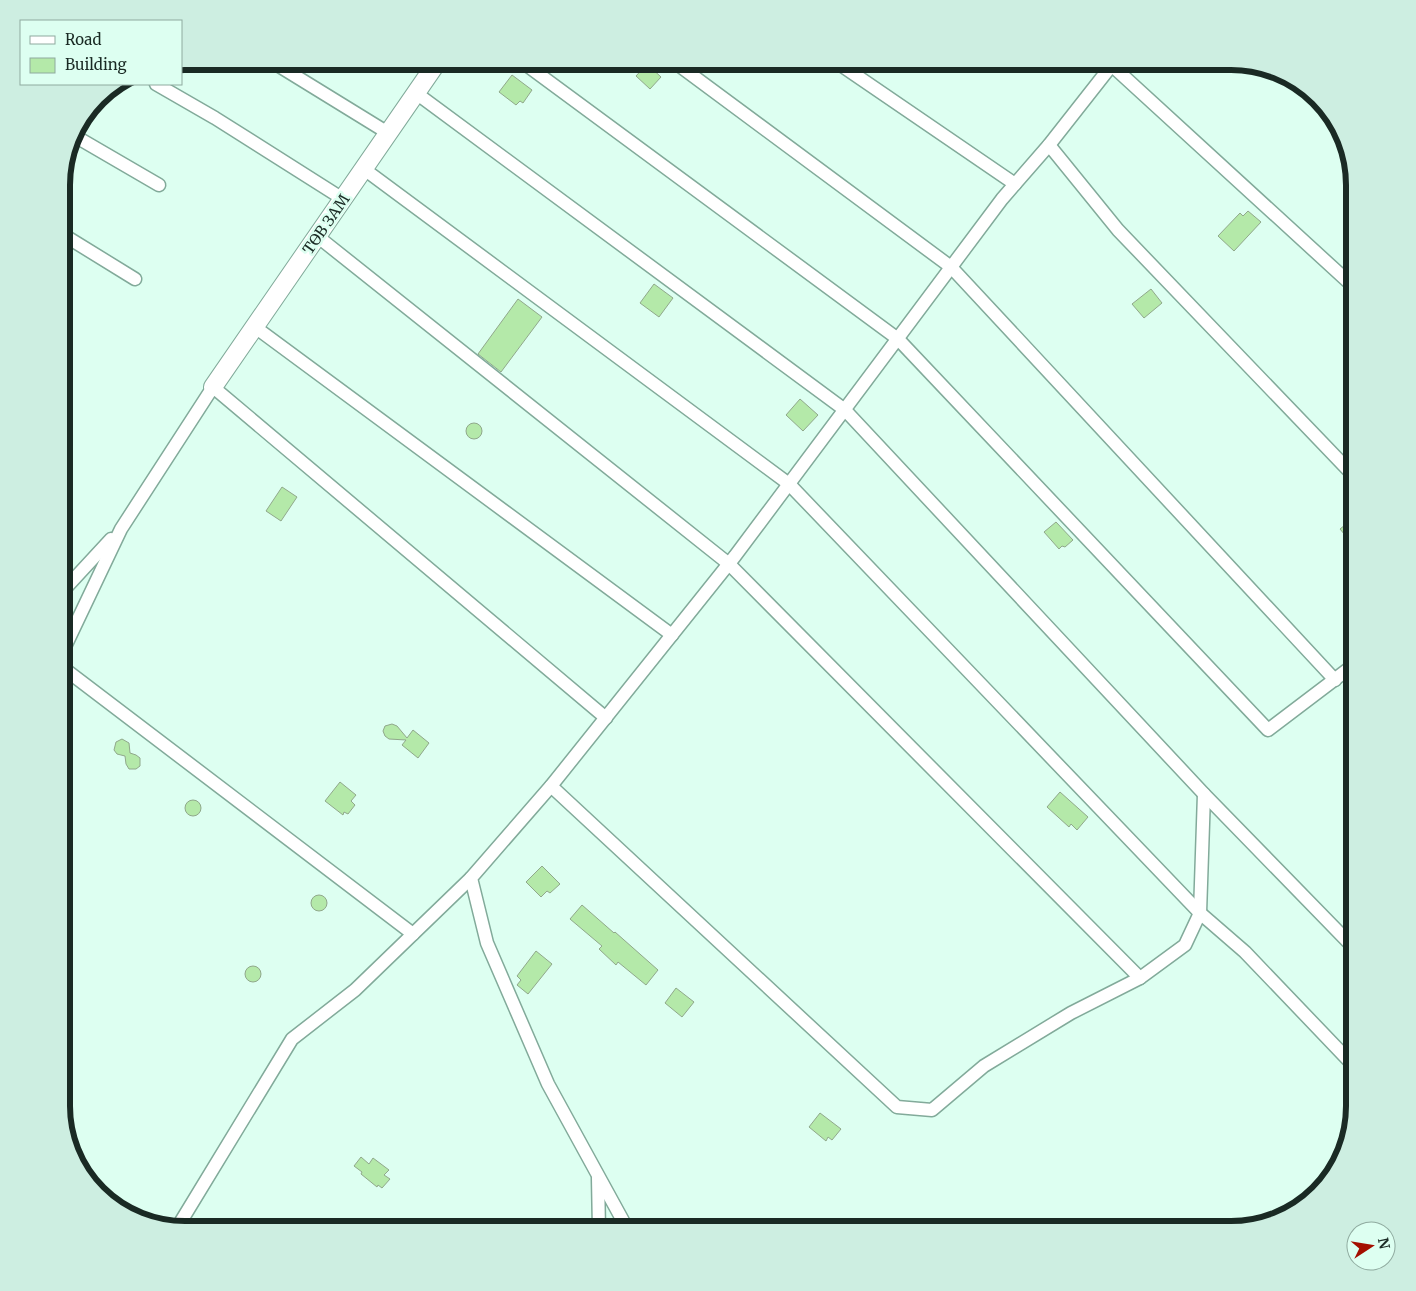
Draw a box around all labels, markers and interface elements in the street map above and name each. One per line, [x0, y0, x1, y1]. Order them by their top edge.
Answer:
legend [20, 20, 182, 85]
text: Road [65, 30, 101, 49]
text: Building [65, 55, 127, 74]
street label: ТӨВ ЗАМ [298, 190, 354, 258]
north arrow [1346, 1221, 1396, 1271]
text: N [1374, 1236, 1394, 1251]

